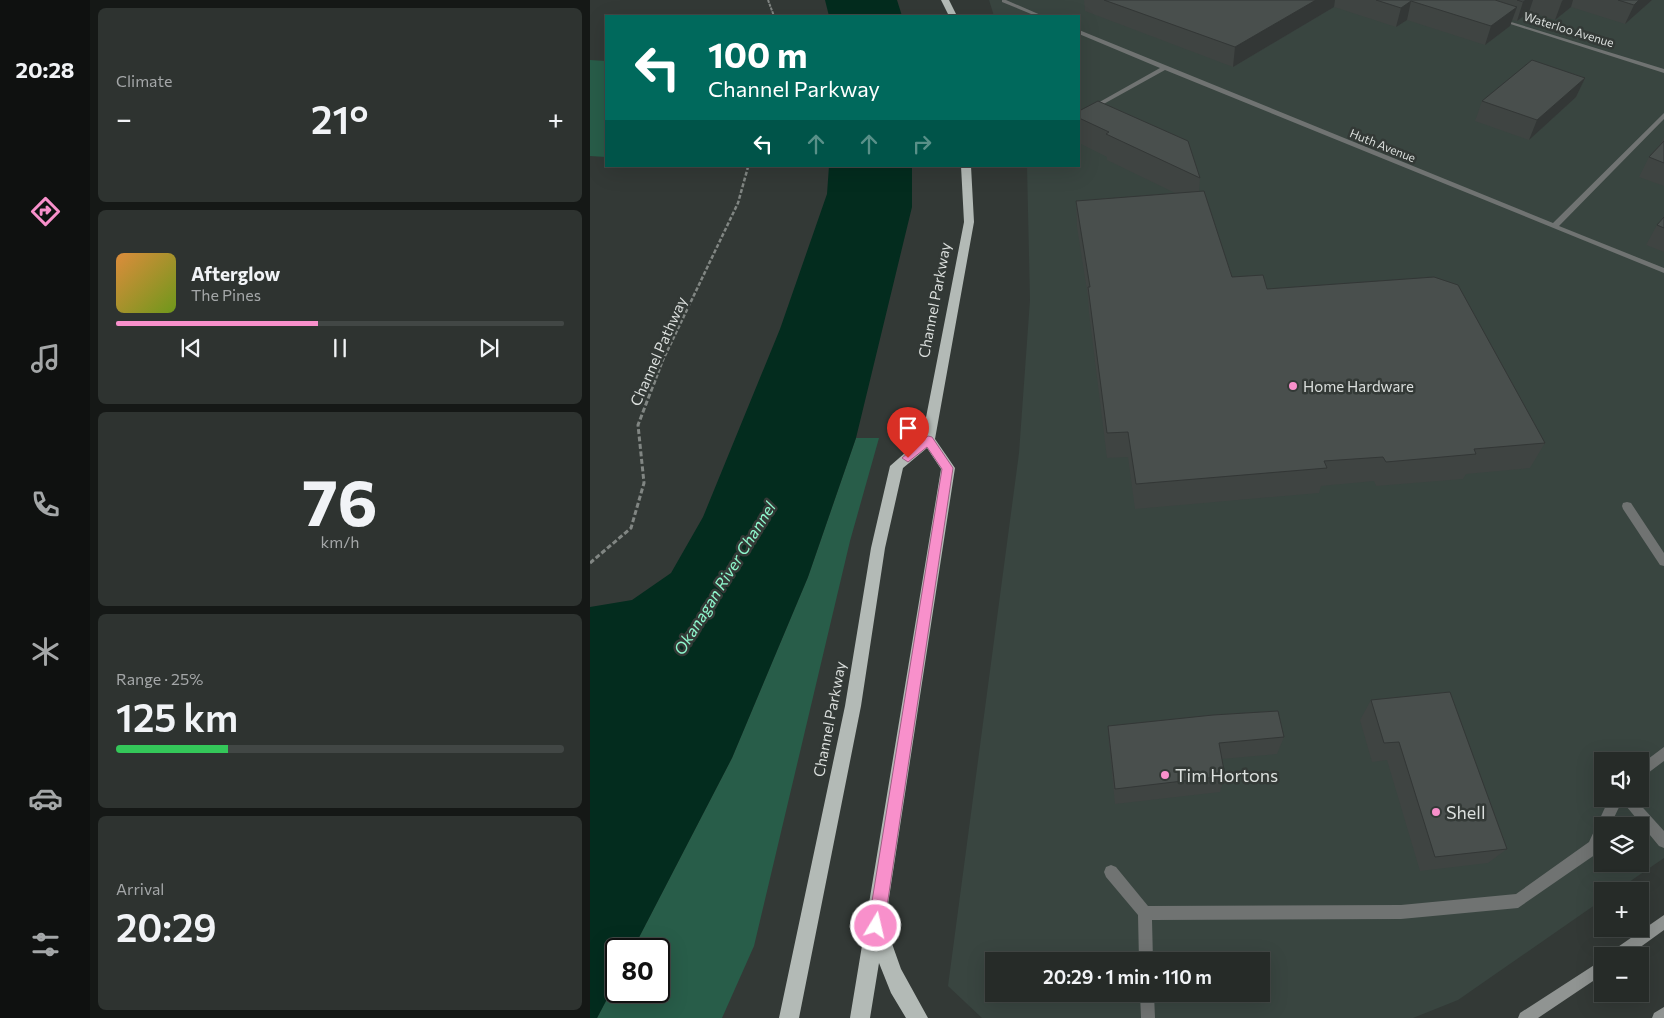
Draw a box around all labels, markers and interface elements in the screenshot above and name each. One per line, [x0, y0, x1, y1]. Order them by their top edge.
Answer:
street label: Waterloo Avenue [1522, 9, 1616, 49]
text: 100 m [708, 32, 808, 75]
icon: left [625, 35, 690, 100]
text: 20:28 [16, 56, 74, 83]
text: Climate [116, 71, 172, 90]
text: Channel Parkway [708, 75, 880, 102]
text: 21° [311, 95, 368, 142]
text: − [116, 101, 132, 135]
text: + [548, 101, 564, 135]
street label: Huth Avenue [1348, 125, 1418, 165]
icon: left [749, 130, 777, 158]
icon: ahead [802, 130, 830, 158]
icon: ahead [855, 130, 883, 158]
icon: right [908, 130, 936, 158]
icon: directions [28, 194, 63, 229]
street label: Channel Parkway [914, 241, 954, 359]
text: Afterglow [191, 262, 280, 285]
text: The Pines [191, 285, 261, 304]
street label: Channel Pathway [626, 293, 690, 408]
icon: previous [177, 334, 205, 362]
icon: pause [326, 334, 354, 362]
icon: next [475, 334, 503, 362]
icon: music [28, 341, 63, 376]
place label: Home Hardware [1303, 377, 1414, 395]
marker: Home Hardware [1287, 380, 1299, 392]
pin [887, 407, 929, 458]
icon: arrive [894, 414, 922, 442]
text: 76 [302, 460, 378, 539]
icon: phone [28, 487, 63, 522]
water label: Okanagan River Channel [669, 497, 779, 658]
text: km/h [321, 532, 359, 551]
icon: climate [28, 634, 63, 669]
street label: Channel Parkway [809, 660, 849, 778]
text: Range · 25% [116, 669, 203, 688]
text: 125 km [116, 693, 238, 740]
map controls [1594, 752, 1649, 1002]
button: sound [1594, 752, 1649, 807]
place label: Tim Hortons [1175, 764, 1278, 786]
marker: Tim Hortons [1159, 769, 1171, 781]
icon: car [28, 781, 63, 816]
place label: Shell [1446, 801, 1486, 823]
marker: Shell [1430, 806, 1442, 818]
button: layers [1594, 817, 1649, 872]
text: Arrival [116, 879, 164, 898]
button: + [1594, 882, 1649, 937]
position arrow [849, 899, 901, 951]
text: 20:29 [116, 903, 217, 950]
icon: filters [28, 927, 63, 962]
speed limit sign: 80 [605, 938, 670, 1003]
button: − [1594, 947, 1649, 1002]
text: 20:29 · 1 min · 110 m [1043, 965, 1212, 988]

